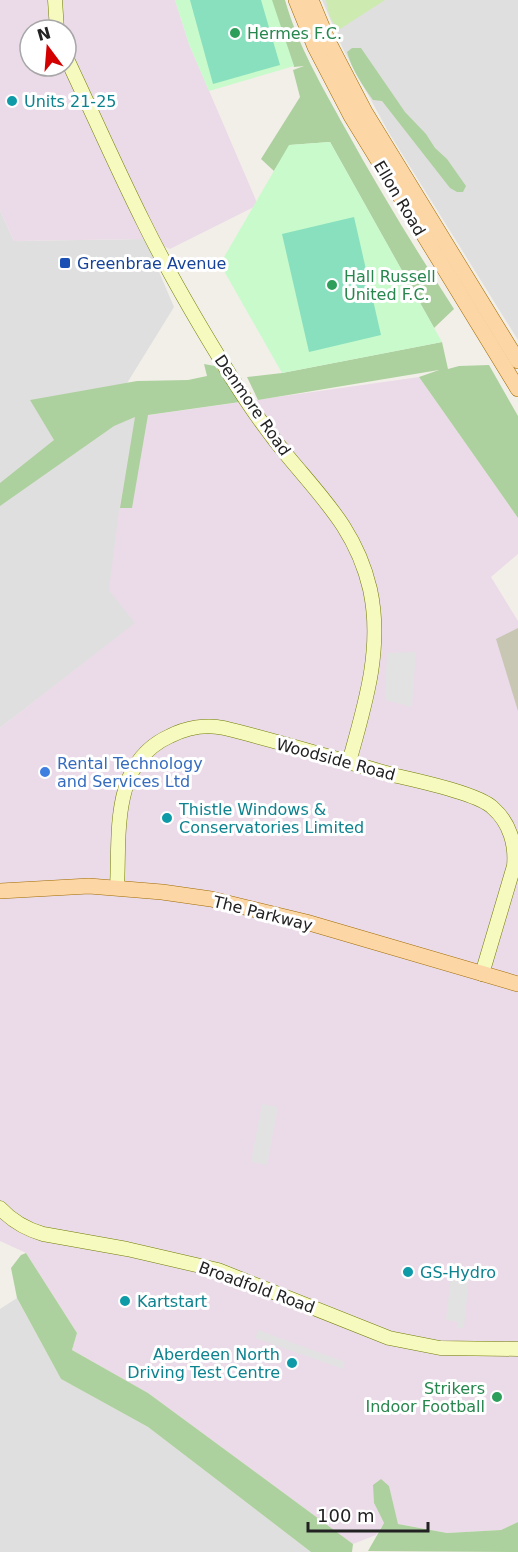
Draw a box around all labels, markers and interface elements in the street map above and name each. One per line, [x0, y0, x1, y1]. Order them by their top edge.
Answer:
north arrow [18, 18, 78, 78]
text: N [35, 23, 53, 45]
place label: Hermes F.C. [247, 24, 342, 43]
marker: Hermes F.C. [228, 26, 242, 40]
place label: Units 21-25 [24, 92, 116, 111]
marker: Units 21-25 [5, 94, 19, 108]
street label: Ellon Road [370, 157, 429, 239]
place label: Greenbrae Avenue [77, 254, 226, 273]
marker: Greenbrae Avenue [58, 256, 72, 270]
place label: Hall Russell United F.C. [344, 267, 436, 304]
marker: Hall Russell United F.C. [325, 278, 339, 292]
street label: Denmore Road [211, 351, 294, 459]
street label: Woodside Road [274, 734, 398, 785]
place label: Rental Technology and Services Ltd [57, 754, 203, 791]
marker: Rental Technology and Services Ltd [38, 765, 52, 779]
place label: Thistle Windows & Conservatories Limited [178, 800, 364, 837]
marker: Thistle Windows & Conservatories Limited [160, 811, 174, 825]
street label: The Parkway [210, 892, 315, 935]
street label: Broadfold Road [196, 1258, 318, 1317]
place label: GS-Hydro [420, 1263, 496, 1282]
marker: GS-Hydro [401, 1265, 415, 1279]
place label: Kartstart [137, 1292, 207, 1311]
marker: Kartstart [118, 1294, 132, 1308]
place label: Aberdeen North Driving Test Centre [127, 1345, 280, 1382]
marker: Aberdeen North Driving Test Centre [285, 1356, 299, 1370]
place label: Strikers Indoor Football [365, 1379, 485, 1416]
marker: Strikers Indoor Football [490, 1390, 504, 1404]
scale bar [308, 1495, 428, 1533]
text: 100 m [317, 1505, 375, 1526]

